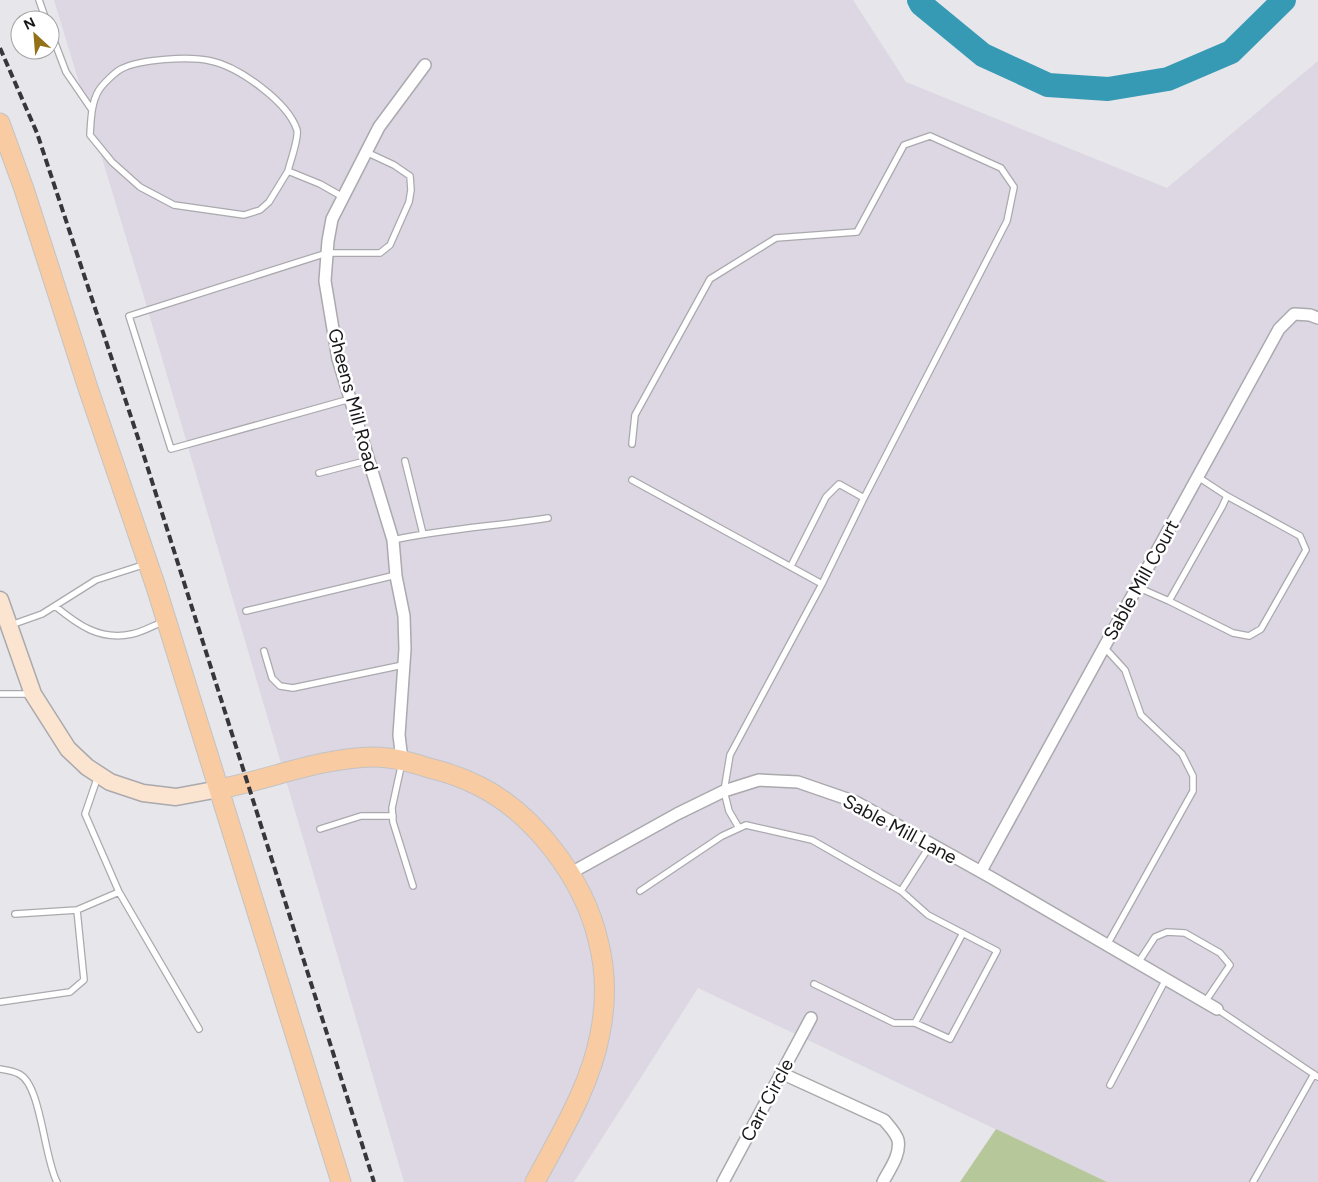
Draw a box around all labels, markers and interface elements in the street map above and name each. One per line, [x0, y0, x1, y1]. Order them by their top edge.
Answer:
north arrow [10, 10, 60, 60]
text: N [21, 14, 38, 34]
street label: Gheens Mill Road [323, 326, 383, 474]
street label: Sable Mill Court [1098, 516, 1184, 644]
street label: Sable Mill Lane [839, 789, 961, 869]
street label: Carr Circle [736, 1055, 798, 1145]

